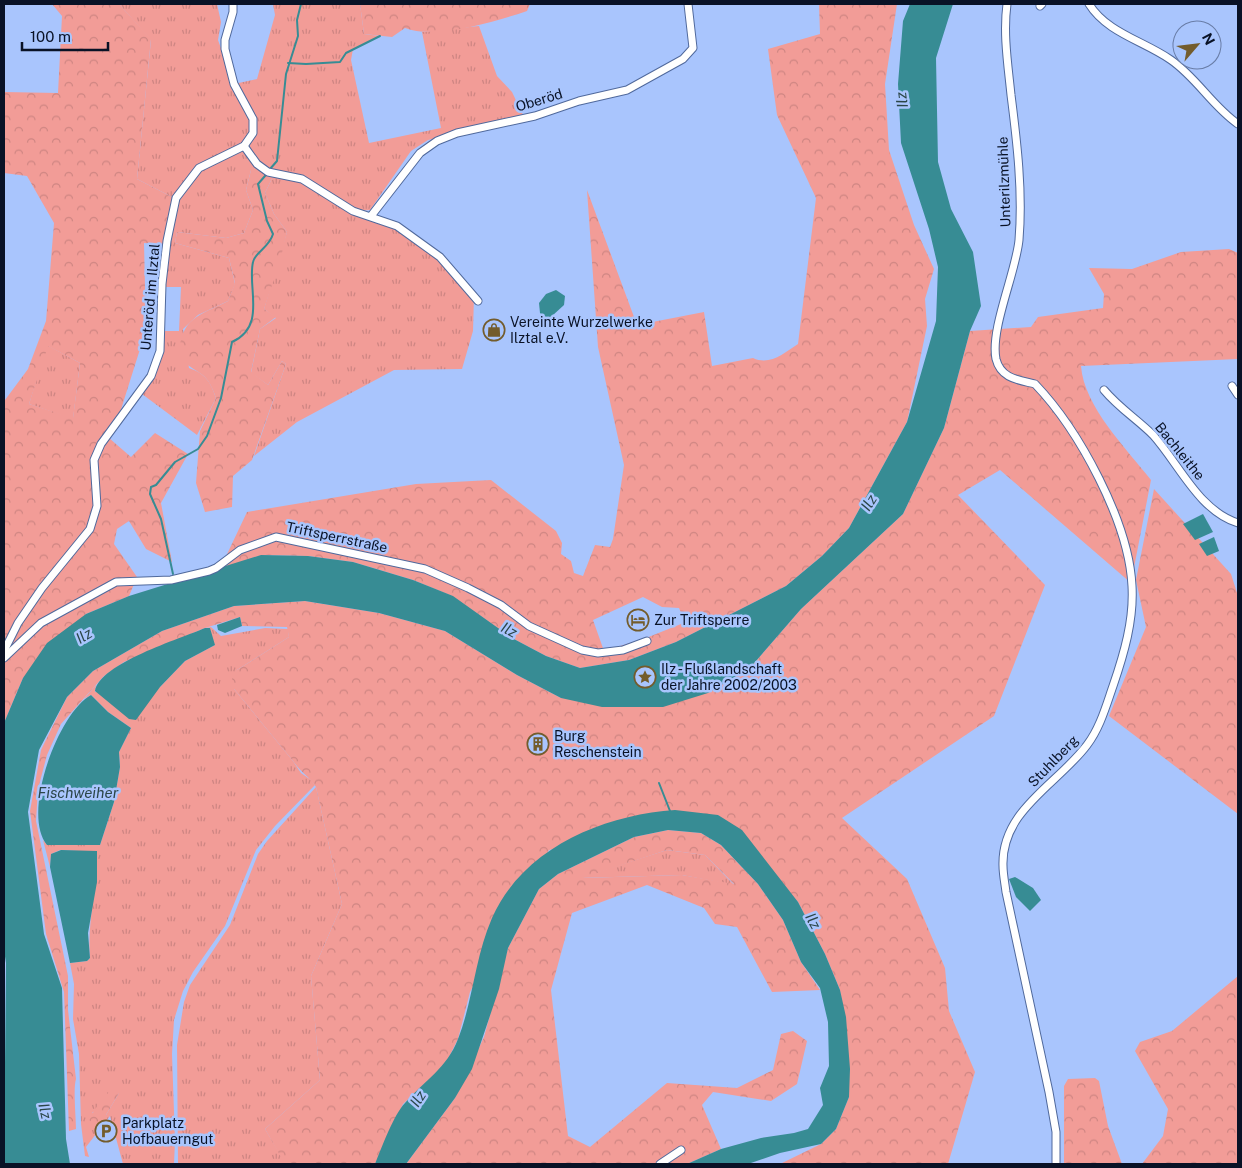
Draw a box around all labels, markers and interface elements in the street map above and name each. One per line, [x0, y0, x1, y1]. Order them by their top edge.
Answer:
scale bar [22, 20, 109, 52]
north arrow [1172, 20, 1222, 70]
text: 100 m [30, 28, 71, 45]
text: N [1199, 30, 1218, 47]
street label: Oberöd [514, 85, 564, 115]
water label: Ilz [892, 91, 911, 109]
street label: Unterilzmühle [994, 136, 1014, 228]
street label: Unteröd im Ilztal [137, 243, 163, 351]
place label: Vereinte Wurzelwerke Ilztal e.V. [510, 314, 653, 346]
shop icon: Vereinte Wurzelwerke Ilztal e.V. [482, 318, 506, 342]
street label: Bachleithe [1152, 419, 1208, 483]
water label: Ilz [857, 492, 880, 514]
street label: Triftsperrstraße [285, 518, 389, 556]
hotel icon: Zur Triftsperre [626, 608, 650, 632]
place label: Zur Triftsperre [654, 612, 749, 628]
water label: Ilz [498, 618, 520, 641]
water label: Ilz [73, 624, 95, 647]
place label: Ilz - Flußlandschaft der Jahre 2002/2003 [661, 661, 797, 693]
place icon: Ilz - Flußlandschaft der Jahre 2002/2003 [633, 665, 657, 689]
place label: Burg Reschenstein [554, 728, 641, 760]
building icon: Burg Reschenstein [526, 732, 550, 756]
street label: Stuhlberg [1025, 732, 1082, 790]
water label: Fischweiher [38, 784, 119, 801]
water label: Ilz [802, 910, 825, 932]
water label: Ilz [406, 1087, 429, 1110]
water label: Ilz [35, 1101, 56, 1121]
place label: Parkplatz Hofbauerngut [122, 1115, 214, 1147]
parking icon: Parkplatz Hofbauerngut [94, 1119, 118, 1143]

